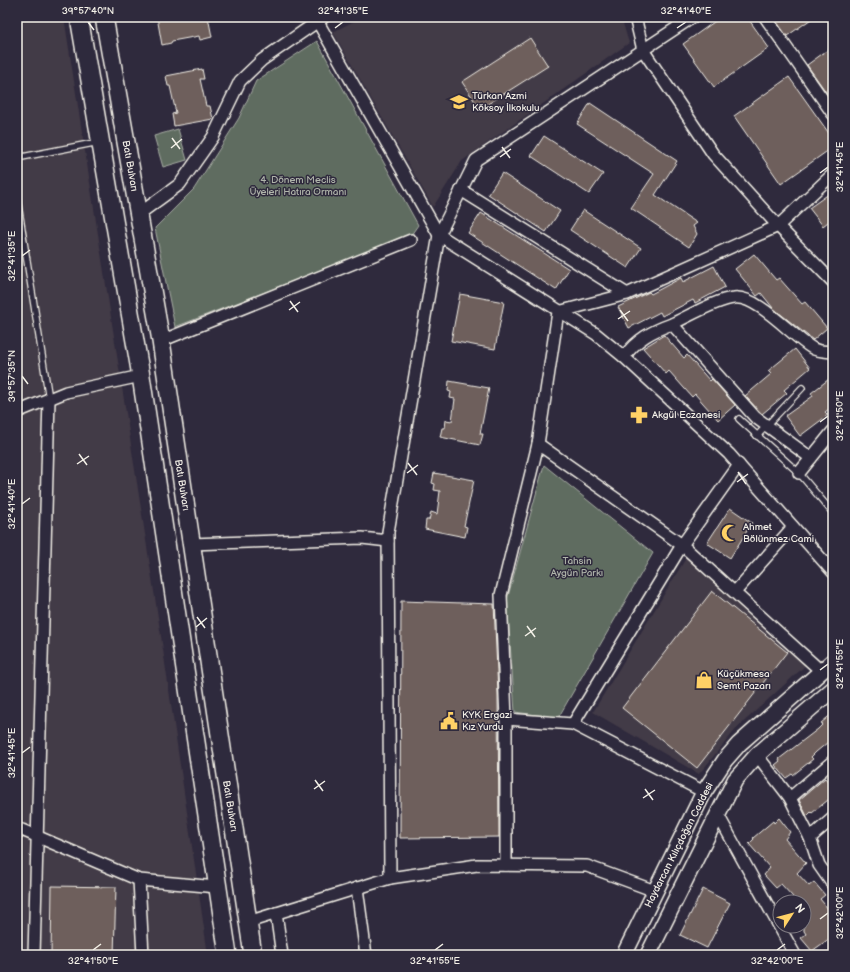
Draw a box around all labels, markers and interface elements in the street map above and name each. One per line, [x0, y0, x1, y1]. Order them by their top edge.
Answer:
text: 39°57'40"N [62, 5, 114, 17]
text: 32°41'35"E [318, 5, 369, 17]
text: 32°41'40"E [661, 5, 712, 17]
place label: Türkan Azmi Köksoy İlkokulu [472, 90, 540, 114]
school or university icon: Türkan Azmi Köksoy İlkokulu [449, 92, 469, 112]
street label: Batı Bulvarı [120, 140, 140, 192]
text: 32°41'45"E [834, 141, 846, 192]
park label: 4. Dönem Meclis Üyeleri Hatıra Ormanı [250, 174, 346, 198]
text: 32°41'35"E [6, 230, 18, 281]
text: 39°57'35"N [6, 350, 18, 402]
text: 32°41'50"E [834, 390, 846, 441]
pharmacy icon: Akgül Eczanesi [629, 405, 649, 425]
place label: Akgül Eczanesi [652, 409, 720, 421]
street label: Batı Bulvarı [172, 459, 192, 511]
text: 32°41'40"E [6, 478, 18, 529]
place label: Ahmet Bölünmez Cami [743, 521, 814, 545]
mosque icon: Ahmet Bölünmez Cami [720, 523, 740, 543]
park label: Tahsin Aygün Parkı [551, 555, 603, 579]
text: 32°41'55"E [834, 638, 846, 689]
place label: Küçükmesa Semt Pazarı [717, 668, 771, 692]
shop icon: Küçükmesa Semt Pazarı [694, 670, 714, 690]
place label: KYK Ergazi Kız Yurdu [462, 709, 512, 733]
public building icon: KYK Ergazi Kız Yurdu [439, 711, 459, 731]
text: 32°41'45"E [6, 727, 18, 778]
street label: Batı Bulvarı [220, 780, 240, 832]
street label: Haydarcan Kılıçdoğan Caddesi [642, 780, 716, 910]
text: 32°42'00"E [834, 886, 846, 939]
north arrow [772, 894, 812, 934]
text: N [792, 901, 807, 916]
text: 32°41'50"E [68, 955, 119, 967]
text: 32°41'55"E [410, 955, 461, 967]
text: 32°42'00"E [751, 955, 804, 967]

